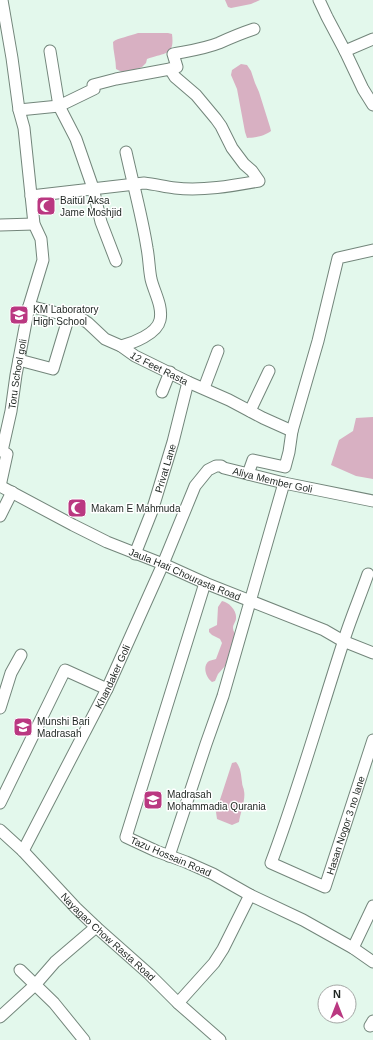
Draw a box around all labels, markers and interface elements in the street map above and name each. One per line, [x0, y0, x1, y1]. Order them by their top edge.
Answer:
mosque icon: Baitul Aksa Jame Moshjid [35, 195, 57, 217]
place label: Baitul Aksa Jame Moshjid [60, 195, 122, 218]
school or university icon: KM Laboratory High School [8, 304, 30, 326]
place label: KM Laboratory High School [33, 304, 99, 327]
street label: Toru School goli [6, 338, 29, 410]
street label: 12 Feet Rasta [128, 349, 190, 387]
street label: Privat Lane [153, 442, 178, 494]
street label: Aliya Member Goli [231, 465, 314, 495]
mosque icon: Makam E Mahmuda [66, 497, 88, 519]
place label: Makam E Mahmuda [91, 503, 181, 514]
street label: Jaula Hati Chourasta Road [127, 546, 242, 603]
street label: Khandaker Goli [93, 643, 132, 710]
school or university icon: Munshi Bari Madrasah [12, 716, 34, 738]
place label: Munshi Bari Madrasah [37, 716, 90, 739]
street label: Hasan Nogor 3 no lane [324, 774, 367, 876]
school or university icon: Madrasah Mohammadia Qurania [142, 789, 164, 811]
place label: Madrasah Mohammadia Qurania [167, 789, 266, 812]
street label: Tazu Hossain Road [129, 834, 213, 878]
street label: Nayagao Chow Rasta Road [59, 891, 157, 983]
north arrow [317, 984, 357, 1024]
text: N [333, 988, 341, 1000]

